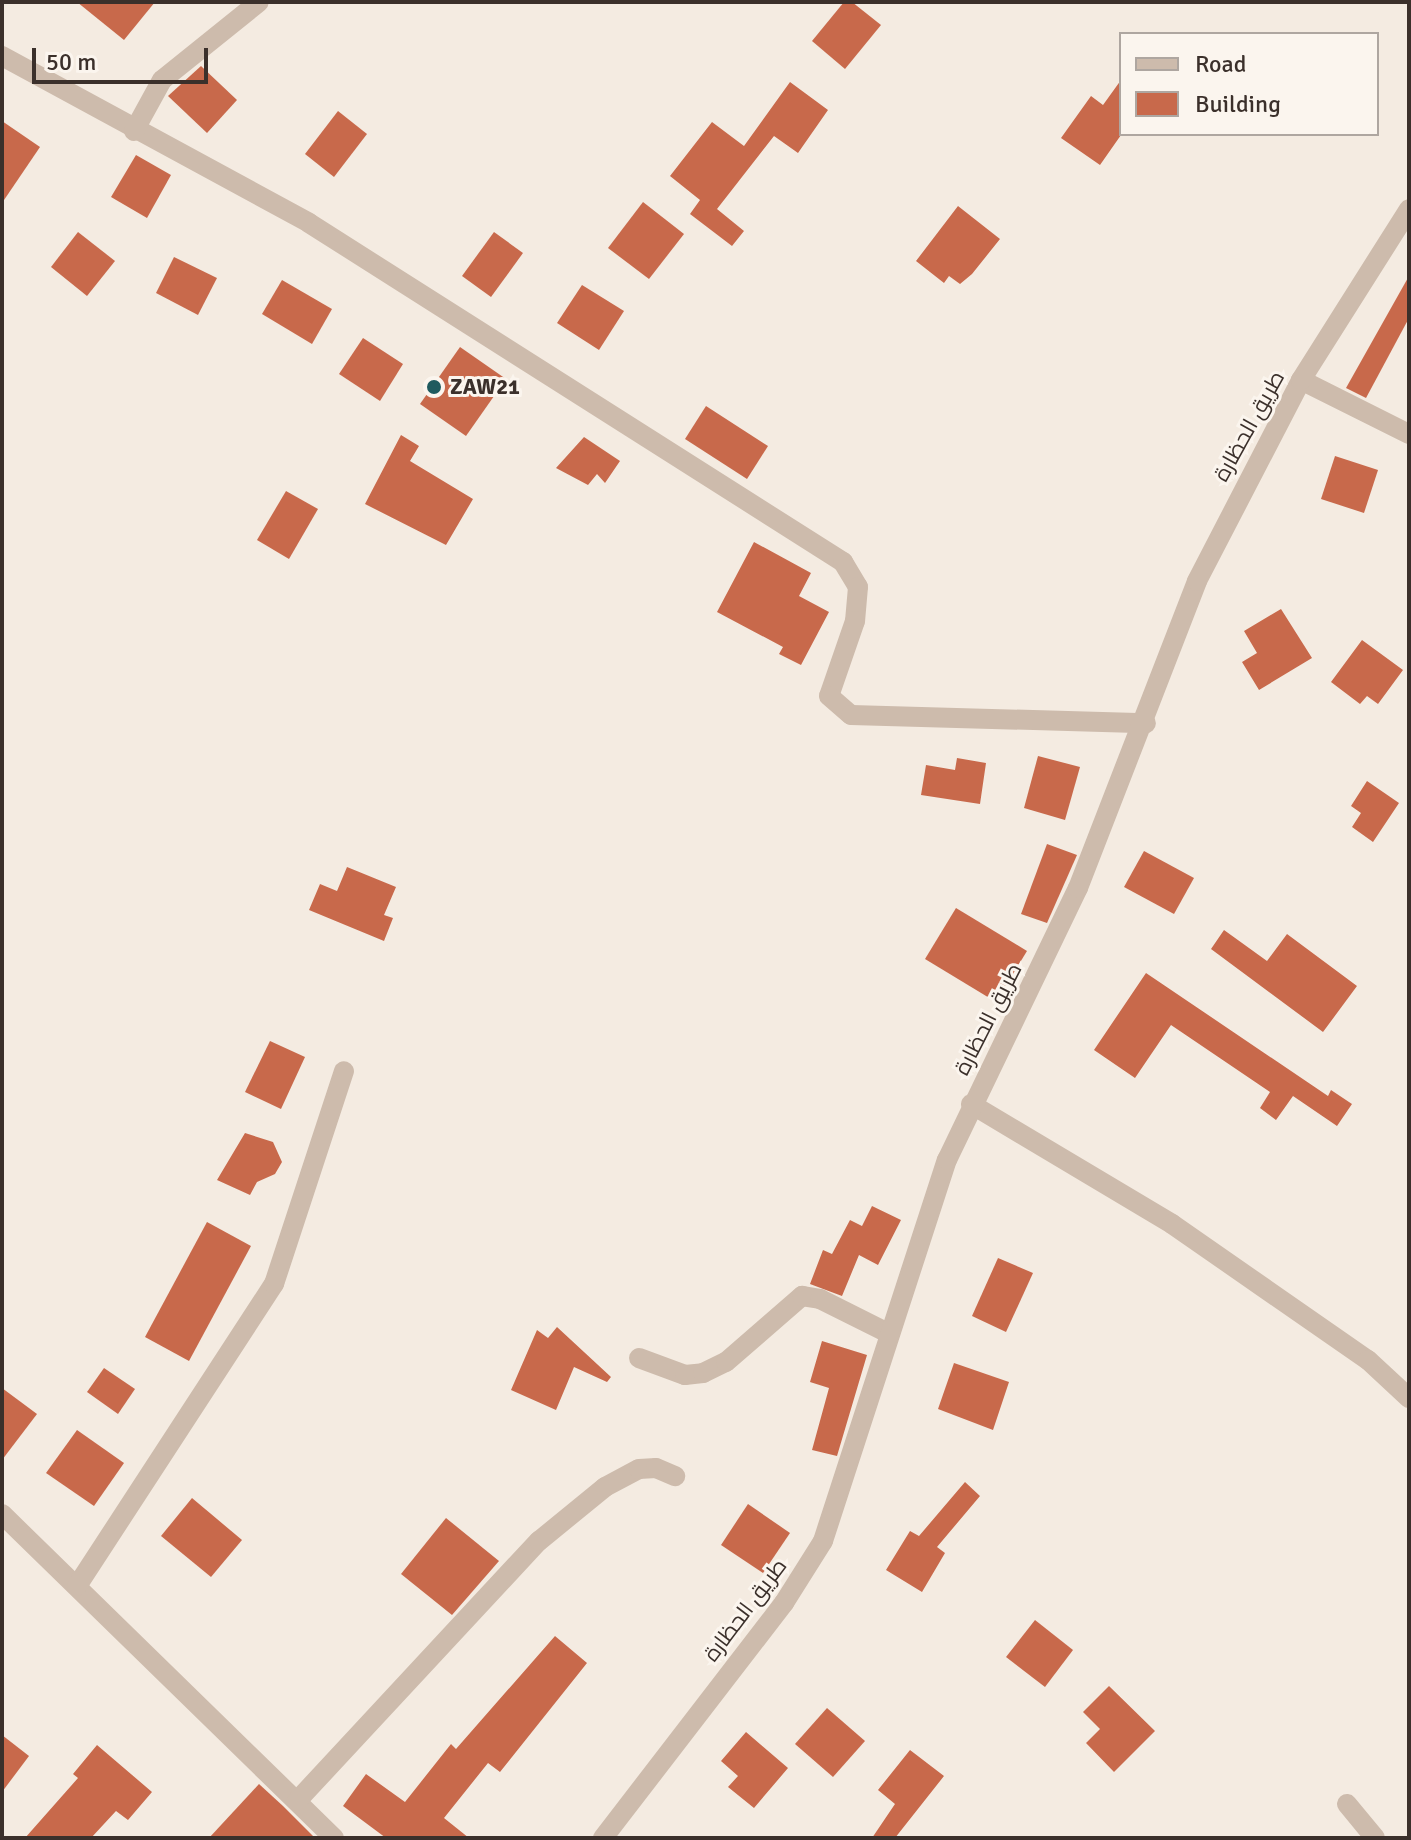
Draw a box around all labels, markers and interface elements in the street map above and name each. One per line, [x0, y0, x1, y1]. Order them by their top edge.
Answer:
scale bar [36, 32, 212, 82]
legend [1119, 32, 1379, 136]
text: 50 m [46, 47, 96, 77]
text: Road [1195, 49, 1246, 79]
text: Building [1195, 89, 1281, 119]
street label: طريق الحظارة [1208, 366, 1290, 486]
place label: ZAW21 [450, 374, 520, 400]
marker: ZAW21 [425, 378, 443, 396]
street label: طريق الحظارة [949, 959, 1027, 1079]
street label: طريق الحظارة [698, 1553, 792, 1667]

